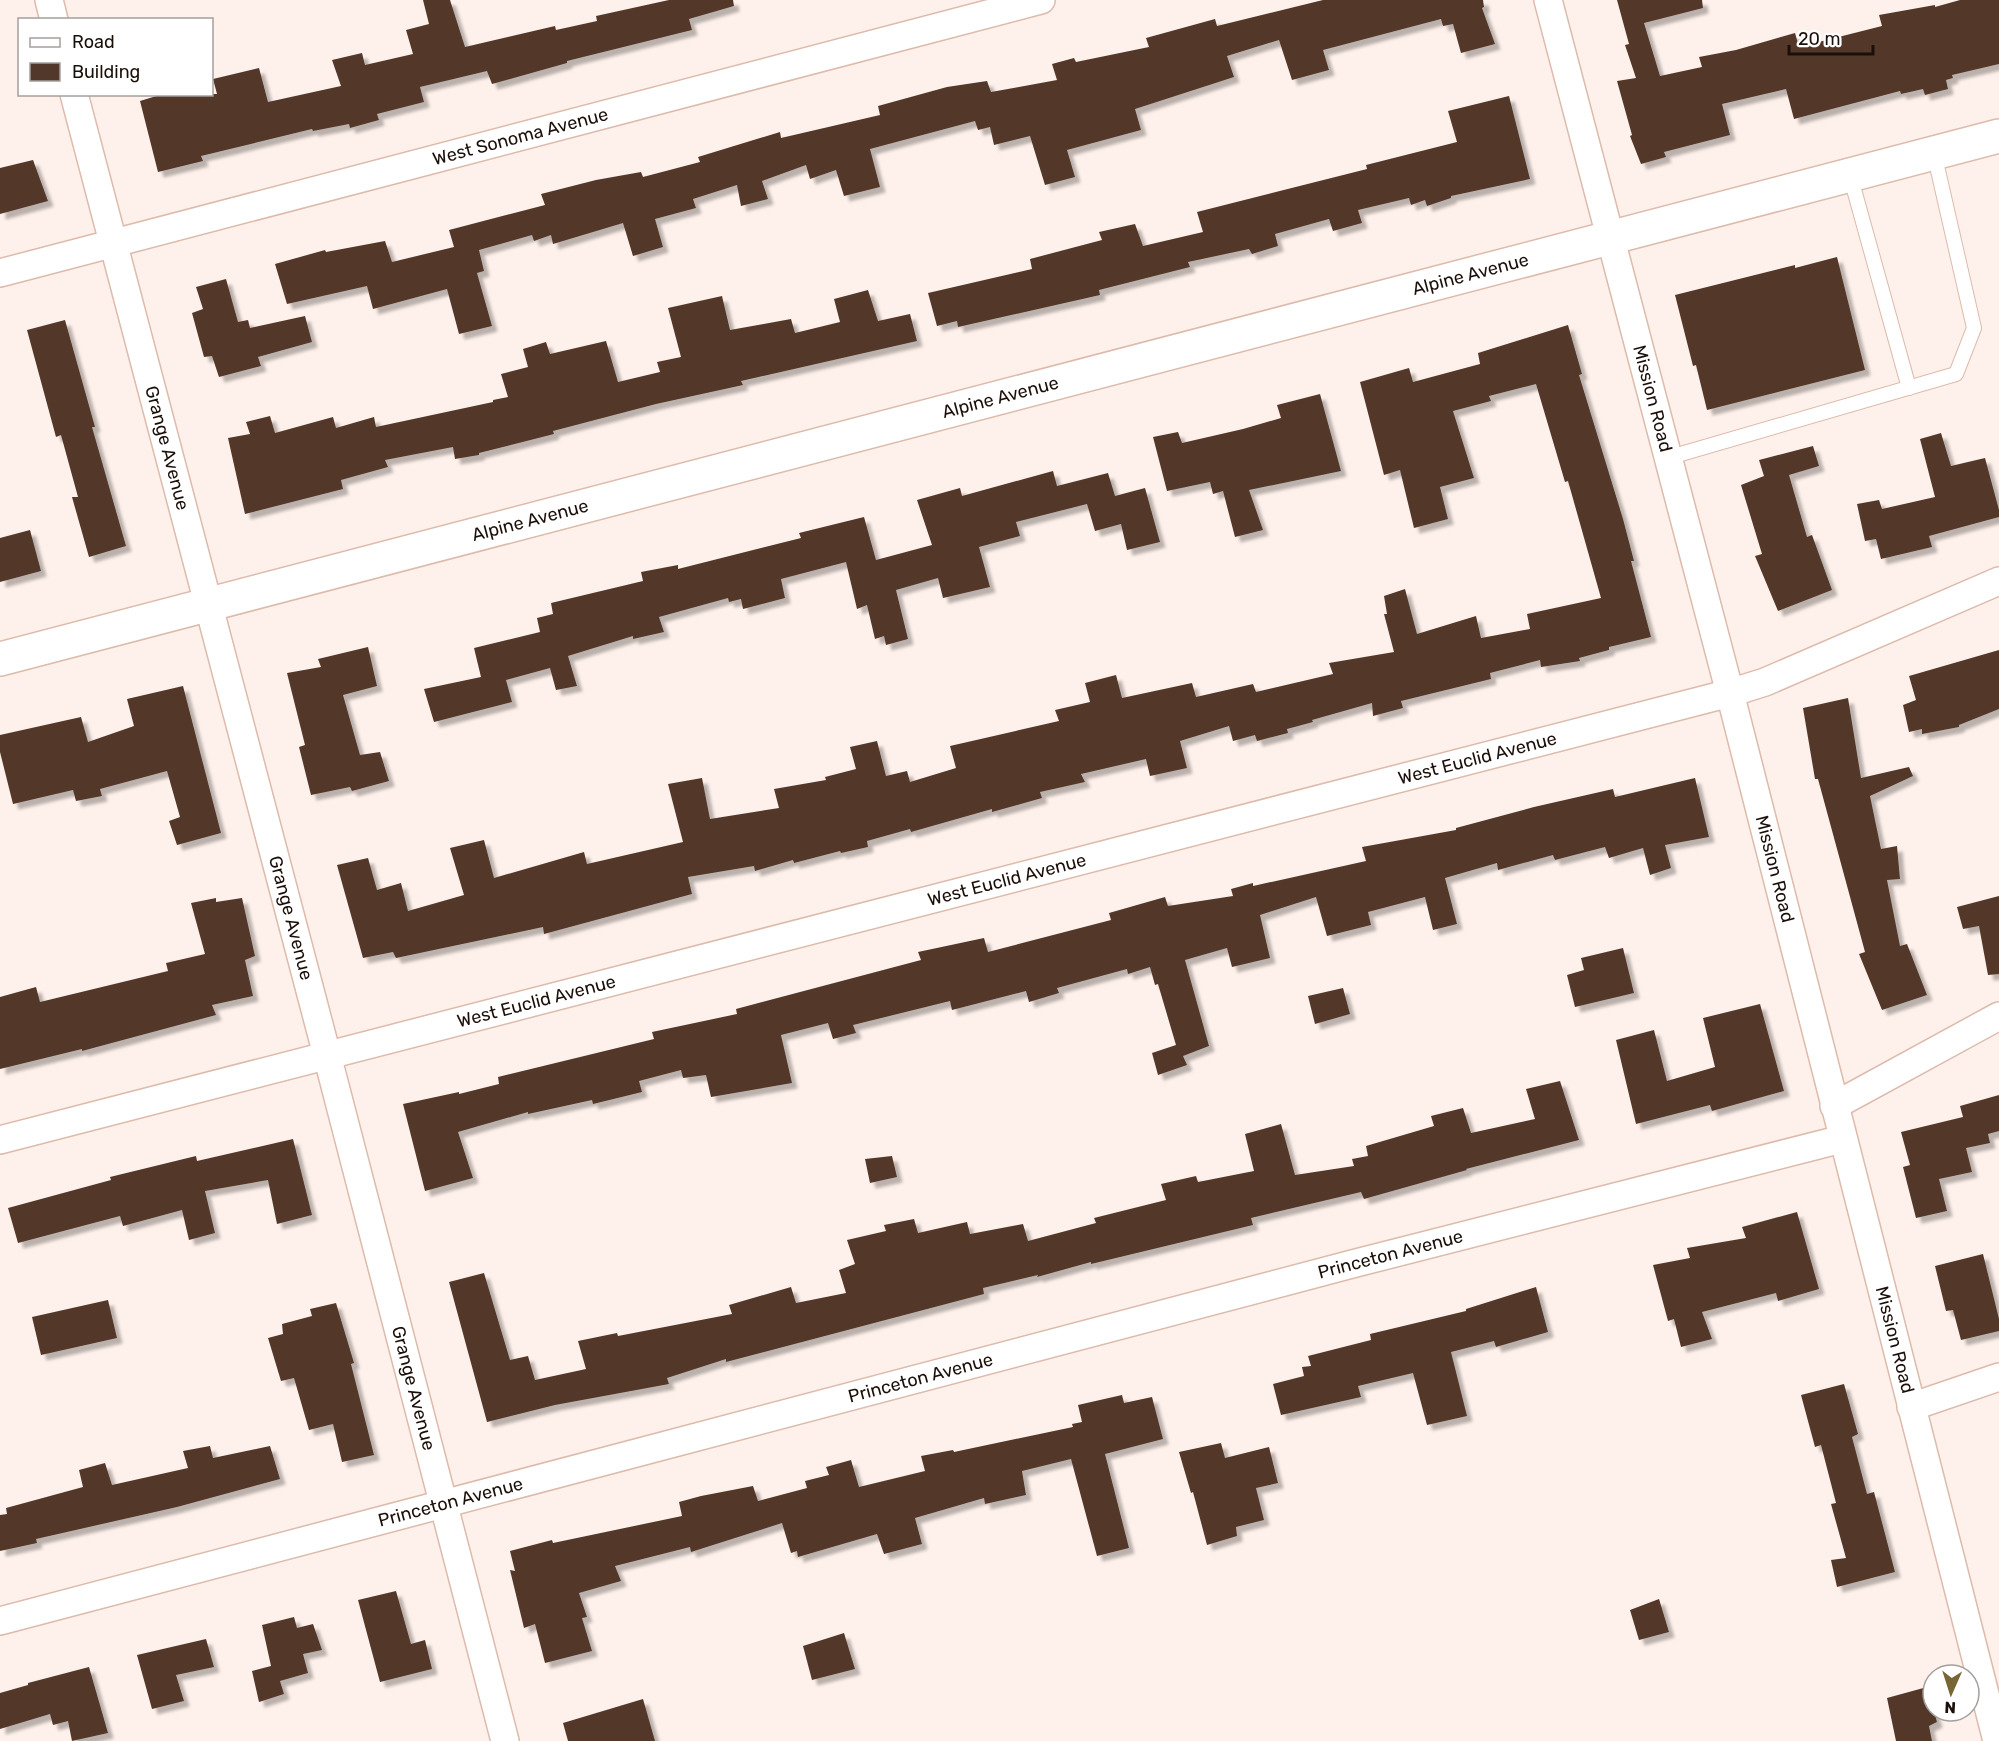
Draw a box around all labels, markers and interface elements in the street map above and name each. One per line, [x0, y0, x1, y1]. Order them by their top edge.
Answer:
legend [18, 18, 213, 96]
scale bar [1789, 18, 1873, 56]
text: 20 m [1798, 28, 1840, 50]
text: Road [72, 31, 115, 53]
text: Building [72, 61, 140, 83]
street label: West Sonoma Avenue [430, 103, 611, 170]
street label: Alpine Avenue [1410, 248, 1531, 300]
street label: Mission Road [1628, 343, 1677, 454]
street label: Alpine Avenue [940, 372, 1061, 423]
street label: Grange Avenue [140, 383, 194, 512]
street label: Alpine Avenue [470, 495, 591, 546]
street label: West Euclid Avenue [1396, 727, 1559, 789]
street label: Mission Road [1751, 813, 1799, 925]
street label: West Euclid Avenue [925, 849, 1089, 911]
street label: Grange Avenue [264, 853, 318, 982]
street label: West Euclid Avenue [455, 970, 618, 1032]
street label: Princeton Avenue [1316, 1225, 1465, 1284]
street label: Mission Road [1871, 1284, 1919, 1396]
street label: Grange Avenue [387, 1324, 440, 1453]
street label: Princeton Avenue [846, 1348, 995, 1408]
street label: Princeton Avenue [376, 1472, 525, 1532]
north arrow [1921, 1663, 1981, 1723]
text: N [1944, 1698, 1956, 1717]

